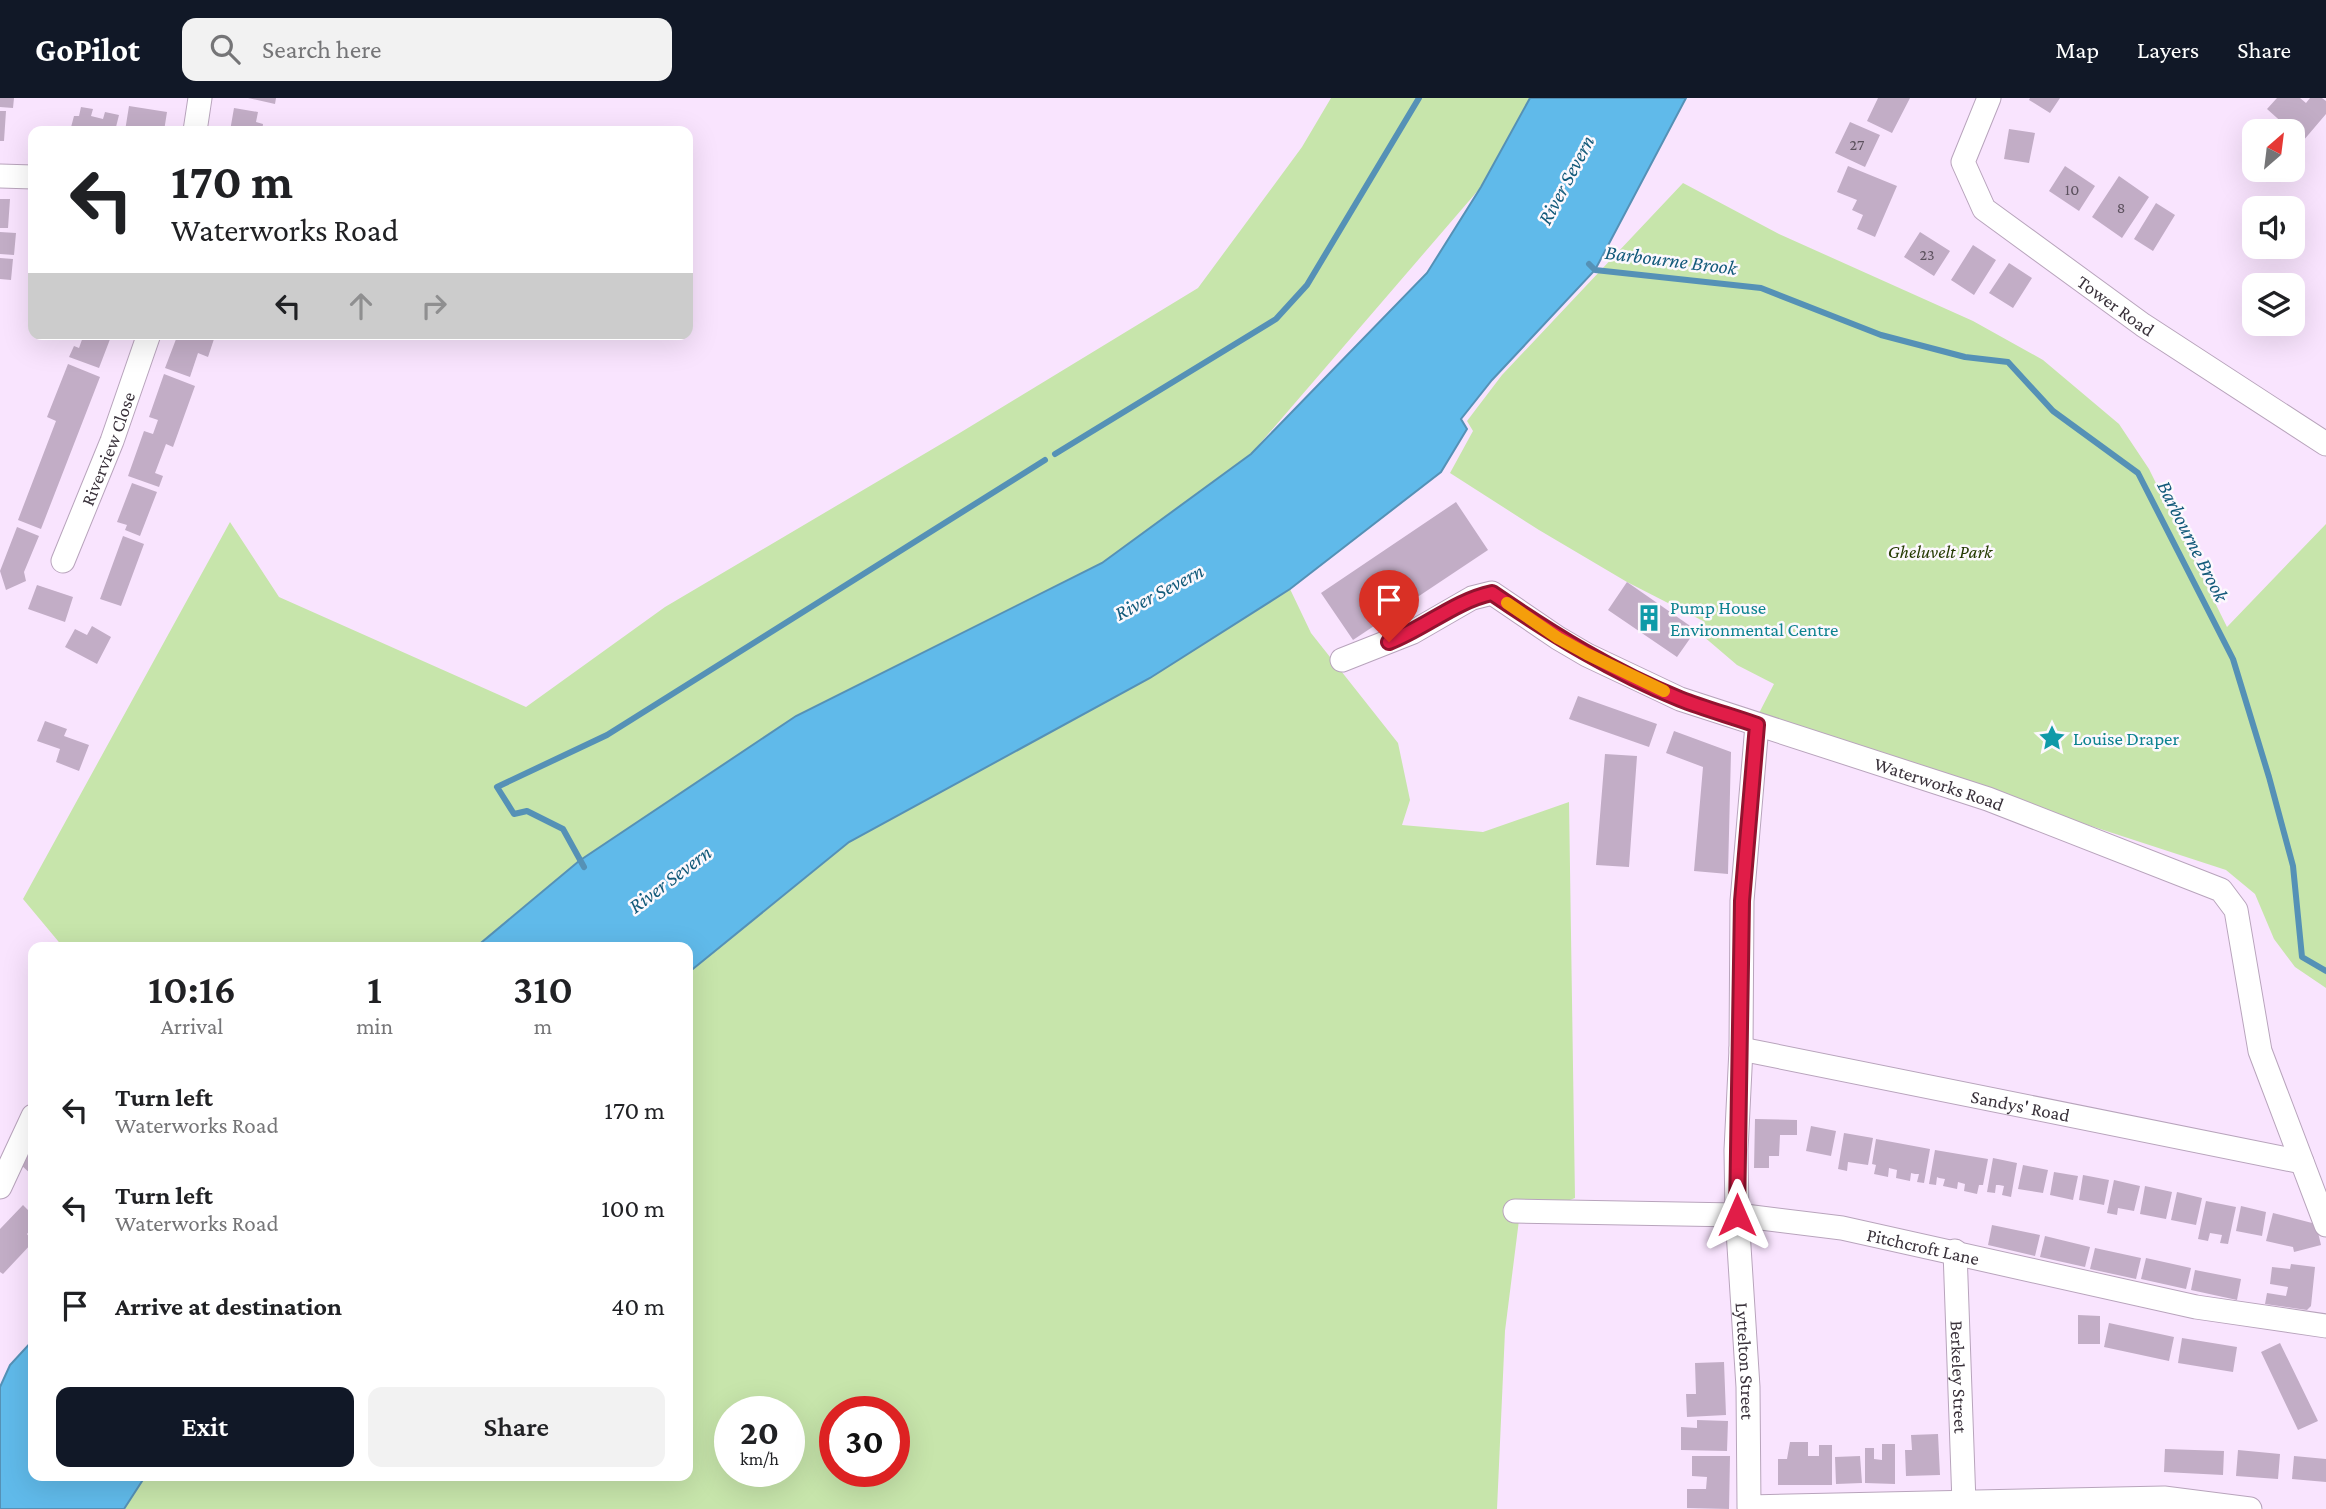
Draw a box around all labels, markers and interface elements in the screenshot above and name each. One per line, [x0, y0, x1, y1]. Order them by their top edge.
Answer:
search box [182, 18, 672, 81]
icon: search [206, 30, 244, 68]
text: GoPilot [35, 31, 140, 68]
text: Search here [262, 35, 381, 64]
text: Map [2055, 36, 2099, 63]
text: Layers [2137, 36, 2199, 63]
text: Share [2237, 36, 2291, 63]
north arrow [2242, 119, 2305, 182]
map controls [2242, 119, 2305, 336]
water label: River Severn [1533, 131, 1599, 229]
house number: 27 [1850, 136, 1865, 153]
icon: left [56, 154, 147, 245]
text: 170 m [171, 154, 293, 209]
house number: 10 [2065, 181, 2079, 198]
button: sound [2242, 196, 2305, 259]
house number: 8 [2117, 199, 2125, 216]
text: Waterworks Road [171, 212, 398, 248]
water label: Barbourne Brook [1604, 240, 1739, 280]
house number: 23 [1919, 246, 1935, 263]
street label: Tower Road [2073, 271, 2158, 341]
button: layers [2242, 273, 2305, 336]
icon: left [269, 287, 307, 325]
icon: ahead [342, 287, 380, 325]
icon: right [415, 287, 453, 325]
street label: Riverview Close [77, 389, 139, 509]
water label: Barbourne Brook [2152, 476, 2234, 606]
park label: Gheluvelt Park [1888, 541, 1993, 562]
water label: River Severn [1110, 559, 1208, 625]
pin [1359, 570, 1419, 642]
icon: arrive [1370, 581, 1408, 619]
place label: Pump House Environmental Centre [1670, 597, 1838, 640]
building icon: Pump House Environmental Centre [1634, 603, 1664, 633]
place icon: Louise Draper [2037, 723, 2067, 753]
place label: Louise Draper [2073, 728, 2179, 749]
street label: Waterworks Road [1872, 753, 2007, 815]
water label: River Severn [624, 840, 716, 918]
text: 10:16 [148, 965, 236, 1012]
text: 1 [367, 965, 382, 1012]
text: 310 [513, 965, 573, 1012]
text: Arrival [161, 1013, 223, 1039]
text: min [356, 1013, 393, 1039]
text: m [534, 1013, 552, 1039]
text: Turn left [115, 1083, 213, 1112]
street label: Sandys' Road [1969, 1086, 2072, 1126]
icon: left [56, 1091, 94, 1129]
text: 170 m [604, 1096, 665, 1125]
text: Waterworks Road [115, 1112, 279, 1138]
position arrow [1700, 1178, 1774, 1252]
text: Turn left [115, 1181, 213, 1210]
icon: left [56, 1189, 94, 1227]
text: 100 m [601, 1194, 665, 1223]
text: Waterworks Road [115, 1210, 279, 1236]
street label: Pitchcroft Lane [1865, 1224, 1981, 1269]
icon: arrive [56, 1287, 94, 1325]
text: Arrive at destination [115, 1292, 342, 1321]
text: 40 m [611, 1292, 665, 1321]
street label: Lyttelton Street [1732, 1302, 1758, 1421]
street label: Berkeley Street [1946, 1320, 1972, 1434]
button: Exit [56, 1387, 354, 1467]
button: Share [368, 1387, 665, 1467]
speed limit sign: 30 [819, 1396, 910, 1487]
text: 20 [740, 1413, 779, 1452]
text: km/h [740, 1449, 779, 1469]

